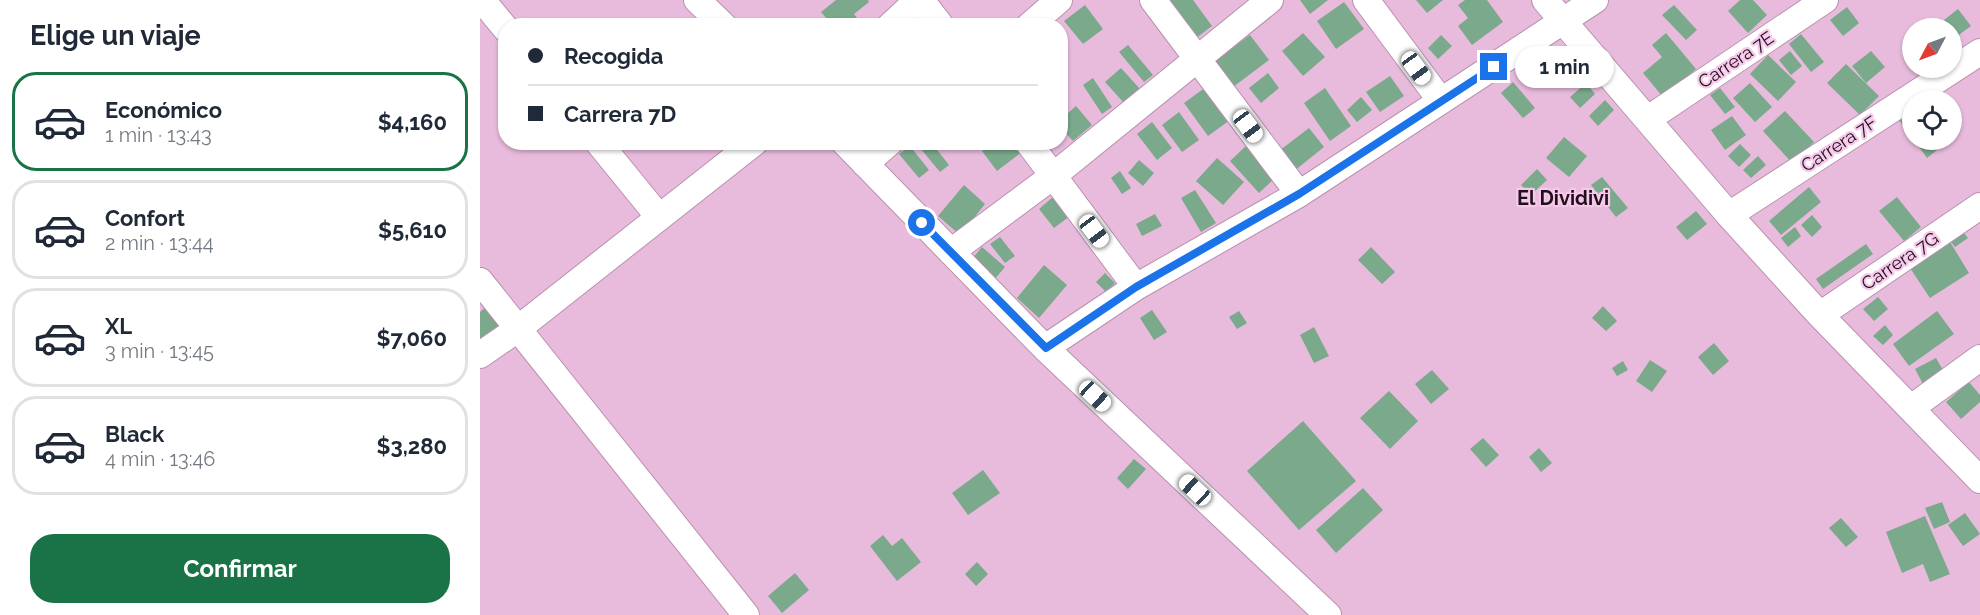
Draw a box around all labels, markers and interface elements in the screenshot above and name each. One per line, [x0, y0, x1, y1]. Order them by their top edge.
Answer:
north arrow [1902, 18, 1962, 78]
map controls [1902, 18, 1962, 150]
text: Elige un viaje [30, 20, 201, 51]
street label: Carrera 7E [1694, 27, 1777, 92]
text: Recogida [564, 43, 663, 69]
callout: 1 min [1515, 46, 1614, 88]
car [1398, 48, 1434, 88]
route end [1480, 53, 1507, 80]
text: 1 min [1539, 55, 1590, 79]
button: locate [1902, 90, 1962, 150]
icon: car [33, 95, 87, 149]
text: Económico [105, 97, 222, 123]
text: Carrera 7D [564, 101, 676, 127]
car [1230, 106, 1266, 146]
text: $4,160 [378, 109, 447, 135]
street label: Carrera 7F [1797, 111, 1881, 176]
text: 1 min · 13:43 [105, 123, 212, 147]
district label: El Dividivi [1517, 186, 1609, 210]
icon: car [33, 203, 87, 257]
text: Confort [105, 205, 185, 231]
route start [908, 209, 935, 236]
car [1076, 211, 1112, 251]
text: $5,610 [378, 217, 447, 243]
street label: Carrera 7G [1857, 227, 1942, 294]
text: 2 min · 13:44 [105, 231, 214, 255]
icon: car [33, 311, 87, 365]
text: XL [105, 313, 132, 339]
text: $7,060 [376, 325, 447, 351]
text: 3 min · 13:45 [105, 339, 214, 363]
car [1076, 377, 1114, 415]
icon: car [33, 419, 87, 473]
text: Black [105, 421, 164, 447]
text: $3,280 [377, 433, 447, 459]
text: 4 min · 13:46 [105, 447, 215, 471]
car [1176, 471, 1214, 509]
button: Confirmar [30, 534, 450, 603]

